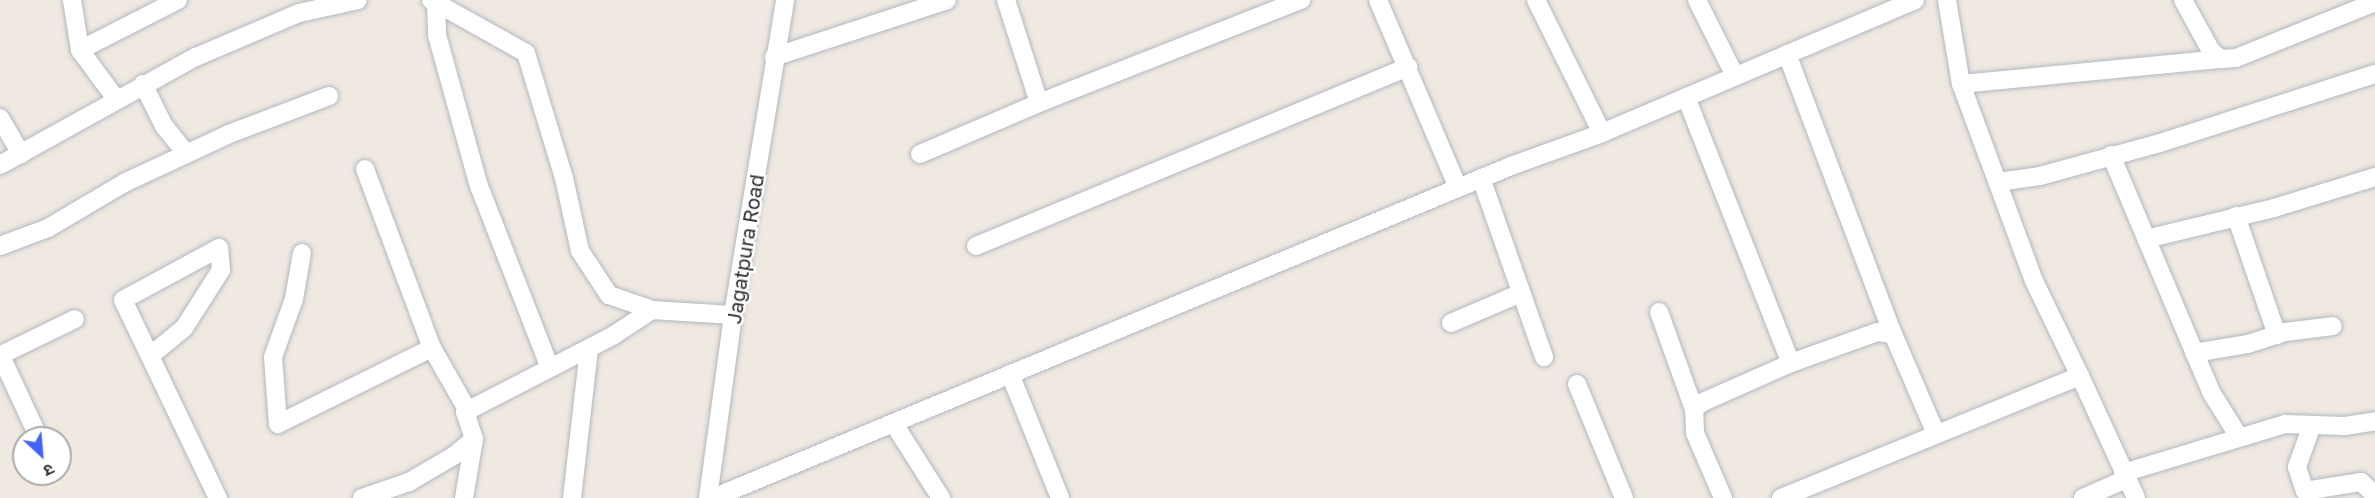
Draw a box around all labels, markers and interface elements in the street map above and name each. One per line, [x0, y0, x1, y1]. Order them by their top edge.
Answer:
street label: Jagatpura Road [721, 173, 769, 325]
north arrow [12, 426, 72, 486]
text: उ [40, 459, 58, 481]

